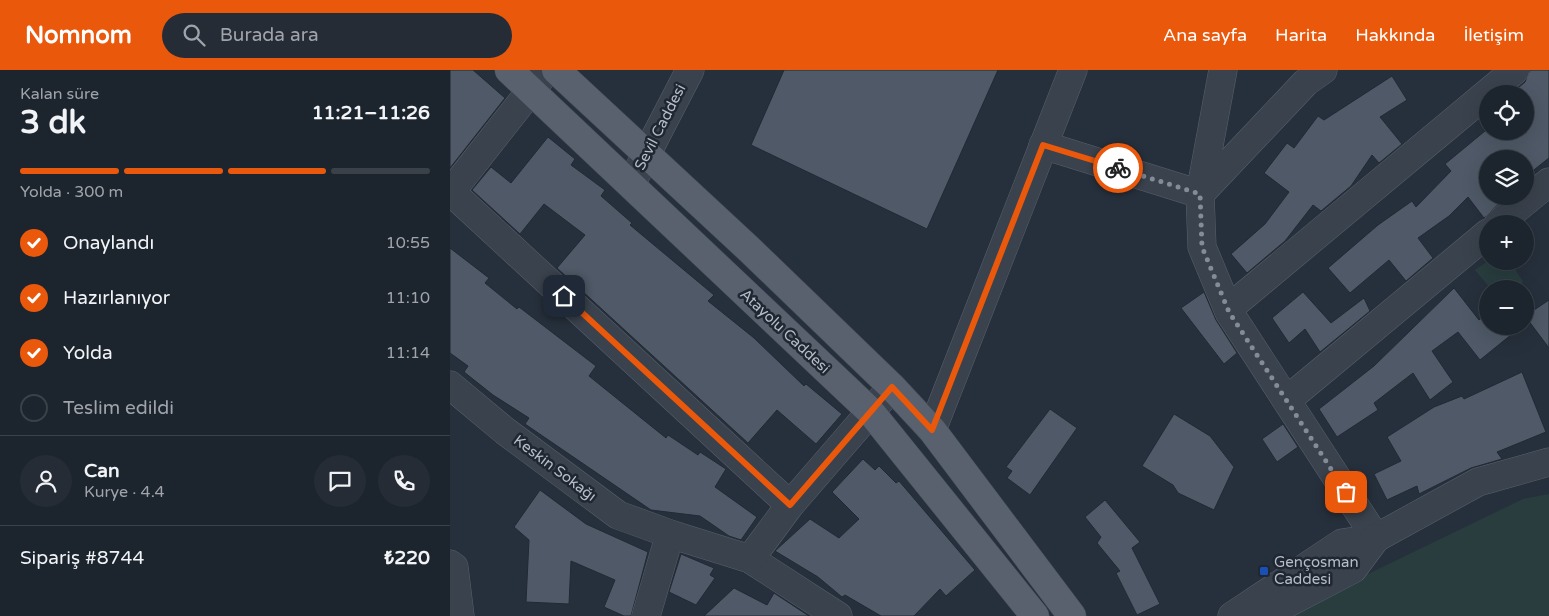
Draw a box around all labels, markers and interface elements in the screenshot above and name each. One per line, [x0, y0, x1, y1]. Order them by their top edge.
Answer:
search box [162, 13, 512, 58]
text: Nomnom [25, 21, 132, 50]
icon: search [180, 21, 208, 49]
text: Burada ara [220, 24, 319, 46]
text: Ana sayfa [1163, 24, 1247, 46]
text: Harita [1275, 24, 1327, 46]
text: Hakkında [1355, 24, 1435, 46]
text: İletişim [1463, 24, 1524, 46]
street label: Sevil Caddesi [631, 81, 689, 173]
text: Kalan süre [20, 84, 99, 104]
map controls [1479, 85, 1534, 335]
button: locate [1479, 85, 1534, 140]
text: 11:21–11:26 [312, 102, 430, 124]
text: 3 dk [20, 104, 86, 142]
courier [1093, 143, 1143, 193]
button: layers [1479, 150, 1534, 205]
icon: bike [1104, 154, 1132, 182]
text: Yolda · 300 m [20, 182, 123, 202]
button: + [1479, 215, 1534, 270]
icon: check [20, 229, 48, 257]
text: Onaylandı [63, 232, 154, 254]
text: 10:55 [386, 233, 430, 253]
pin [543, 275, 585, 317]
button: − [1479, 280, 1534, 335]
icon: home [550, 282, 578, 310]
icon: check [20, 284, 48, 312]
street label: Atayolu Caddesi [736, 285, 834, 377]
text: Hazırlanıyor [63, 287, 170, 309]
text: 11:10 [386, 288, 430, 308]
icon: check [20, 339, 48, 367]
text: Yolda [63, 342, 113, 364]
text: 11:14 [386, 343, 430, 363]
text: Teslim edildi [63, 397, 174, 419]
street label: Keskin Sokağı [510, 431, 600, 505]
button: person [20, 455, 72, 507]
button: chat [314, 455, 366, 507]
button: phone [378, 455, 430, 507]
text: Can [84, 460, 119, 482]
pin [1325, 471, 1367, 513]
icon: bag [1332, 478, 1360, 506]
text: Kurye · 4.4 [84, 482, 165, 502]
text: Sipariş #8744 [20, 547, 144, 569]
text: ₺220 [384, 547, 430, 569]
place label: Gençosman Caddesi [1274, 553, 1359, 588]
marker: Gençosman Caddesi [1258, 565, 1270, 577]

